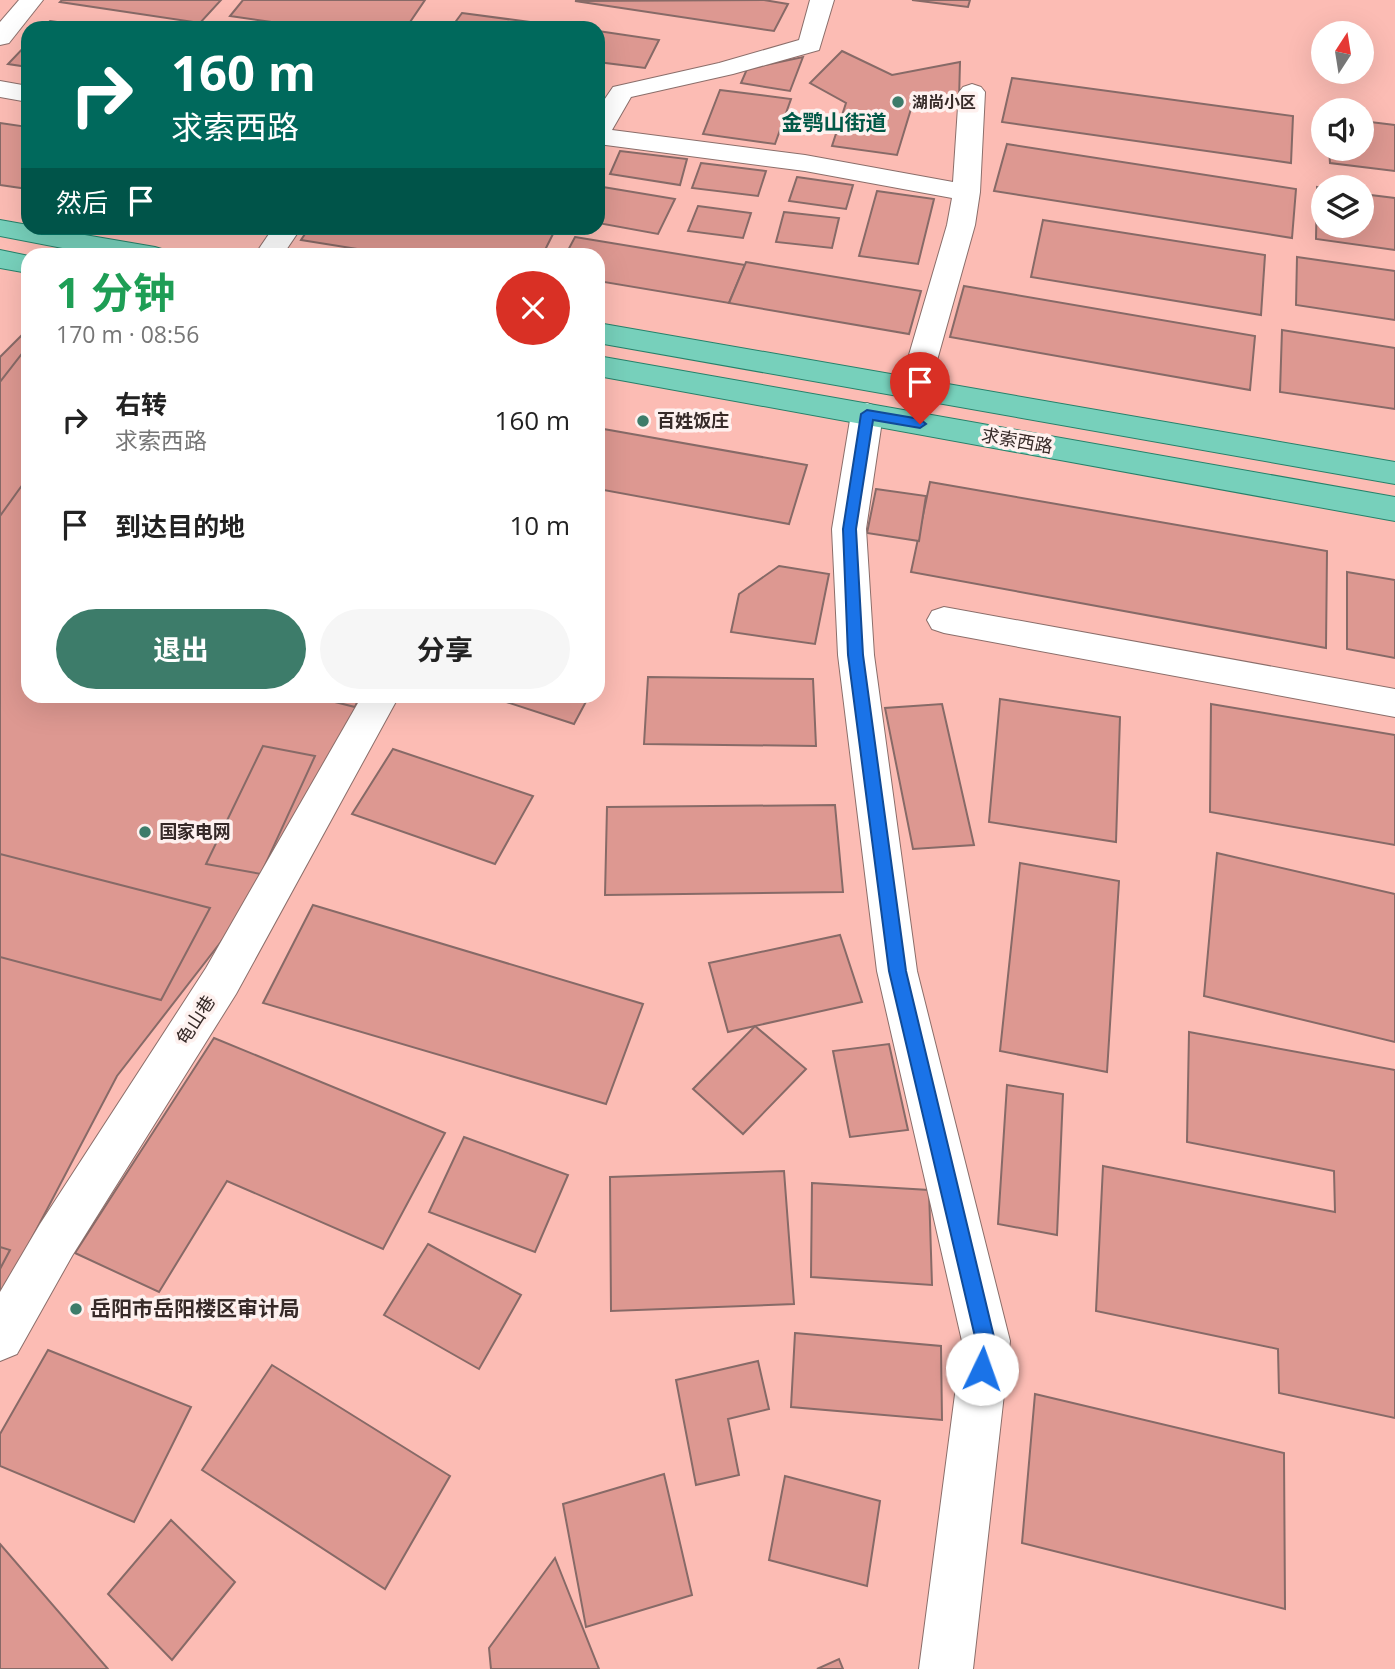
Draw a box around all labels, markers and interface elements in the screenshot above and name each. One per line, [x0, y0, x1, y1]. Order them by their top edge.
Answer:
north arrow [1311, 21, 1374, 84]
map controls [1311, 21, 1374, 238]
text: 160 m [171, 39, 316, 105]
icon: right [56, 49, 147, 140]
place label: 湖尚小区 [912, 91, 976, 113]
marker: 湖尚小区 [890, 94, 906, 110]
button: sound [1311, 98, 1374, 161]
text: 求索西路 [171, 105, 299, 148]
district label: 金鹗山街道 [782, 108, 887, 136]
button: layers [1311, 175, 1374, 238]
icon: arrive [122, 182, 160, 220]
text: 然后 [56, 184, 108, 220]
text: 1 分钟 [56, 263, 175, 320]
button: close [496, 271, 570, 345]
text: 170 m · 08:56 [56, 318, 199, 350]
pin [890, 352, 950, 424]
icon: arrive [901, 363, 939, 401]
text: 右转 [115, 386, 167, 422]
icon: right [56, 401, 94, 439]
text: 160 m [495, 402, 570, 438]
place label: 百姓饭庄 [657, 408, 729, 432]
marker: 百姓饭庄 [635, 413, 651, 429]
street label: 求索西路 [980, 422, 1055, 458]
text: 求索西路 [115, 424, 207, 456]
icon: arrive [56, 506, 94, 544]
text: 10 m [509, 507, 570, 543]
text: 到达目的地 [115, 508, 245, 544]
button: 退出 [56, 609, 306, 689]
button: 分享 [320, 609, 570, 689]
place label: 国家电网 [159, 819, 231, 843]
marker: 国家电网 [137, 824, 153, 840]
street label: 龟山巷 [170, 990, 220, 1049]
place label: 岳阳市岳阳楼区审计局 [90, 1294, 300, 1322]
marker: 岳阳市岳阳楼区审计局 [68, 1301, 84, 1317]
position arrow [945, 1332, 1019, 1406]

